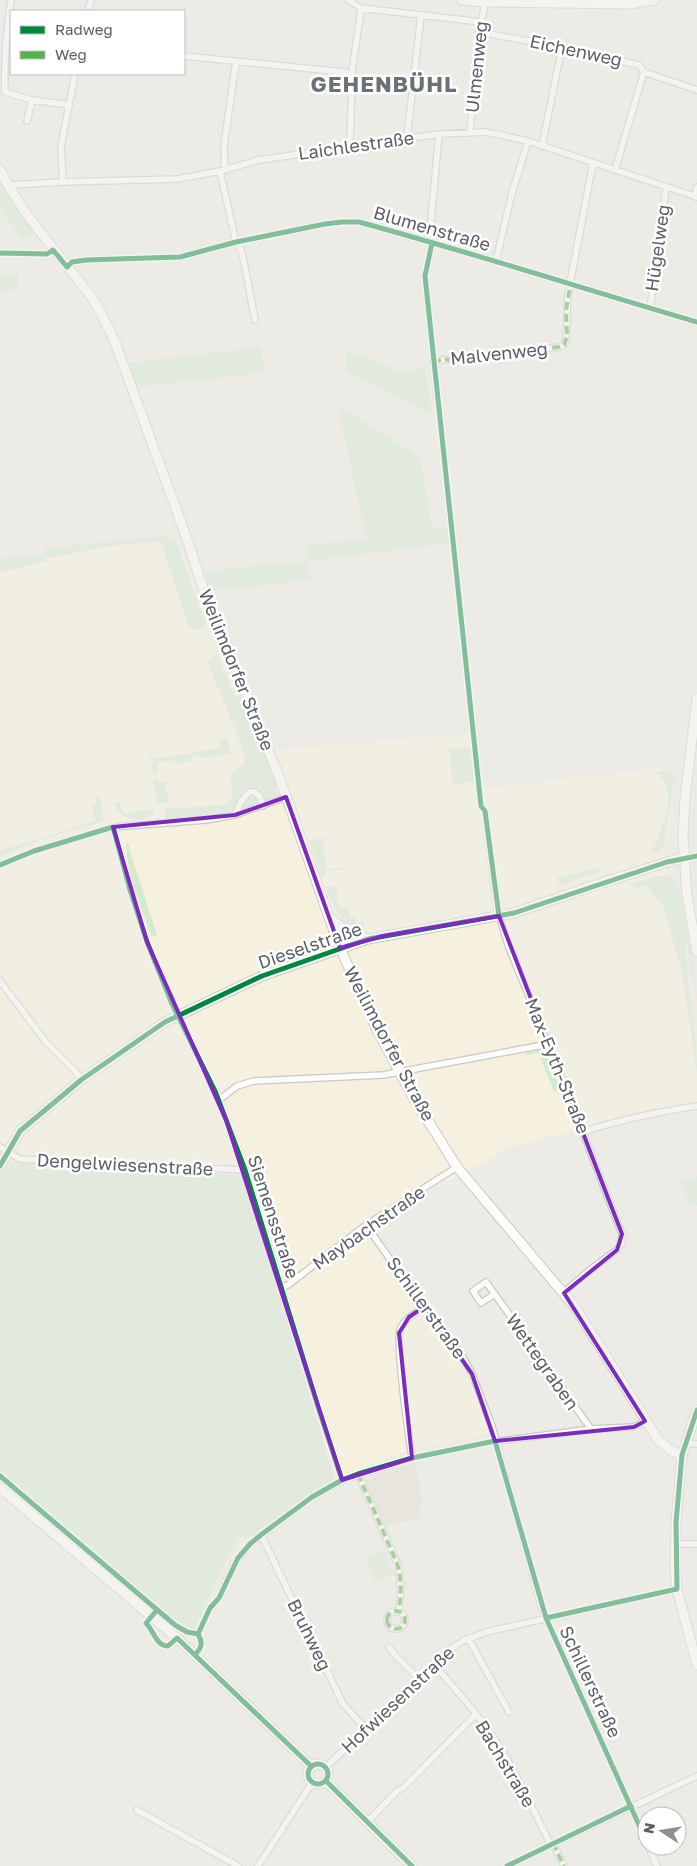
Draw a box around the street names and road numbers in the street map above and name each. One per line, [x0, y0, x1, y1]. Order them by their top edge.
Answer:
street label: Ulmenweg [460, 20, 492, 114]
street label: Eichenweg [528, 29, 624, 71]
street label: Laichlestraße [296, 126, 415, 164]
street label: Blumenstraße [371, 201, 493, 255]
street label: Hügelweg [640, 203, 674, 293]
street label: Malvenweg [449, 337, 549, 369]
street label: Weilimdorfer Straße [194, 586, 279, 754]
street label: Dieselstraße [255, 917, 364, 973]
street label: Weilimdorfer Straße [340, 962, 440, 1125]
street label: Max-Eyth-Straße [521, 995, 595, 1137]
street label: Dengelwiesenstraße [36, 1148, 214, 1180]
street label: Siemensstraße [244, 1152, 304, 1281]
street label: Maybachstraße [308, 1180, 429, 1274]
street label: Schillerstraße [382, 1252, 471, 1363]
street label: Wettegraben [502, 1309, 584, 1414]
street label: Bruhweg [283, 1595, 337, 1674]
street label: Schillerstraße [555, 1622, 626, 1741]
street label: Hofwiesenstraße [336, 1641, 458, 1757]
street label: Bachstraße [471, 1716, 540, 1811]

